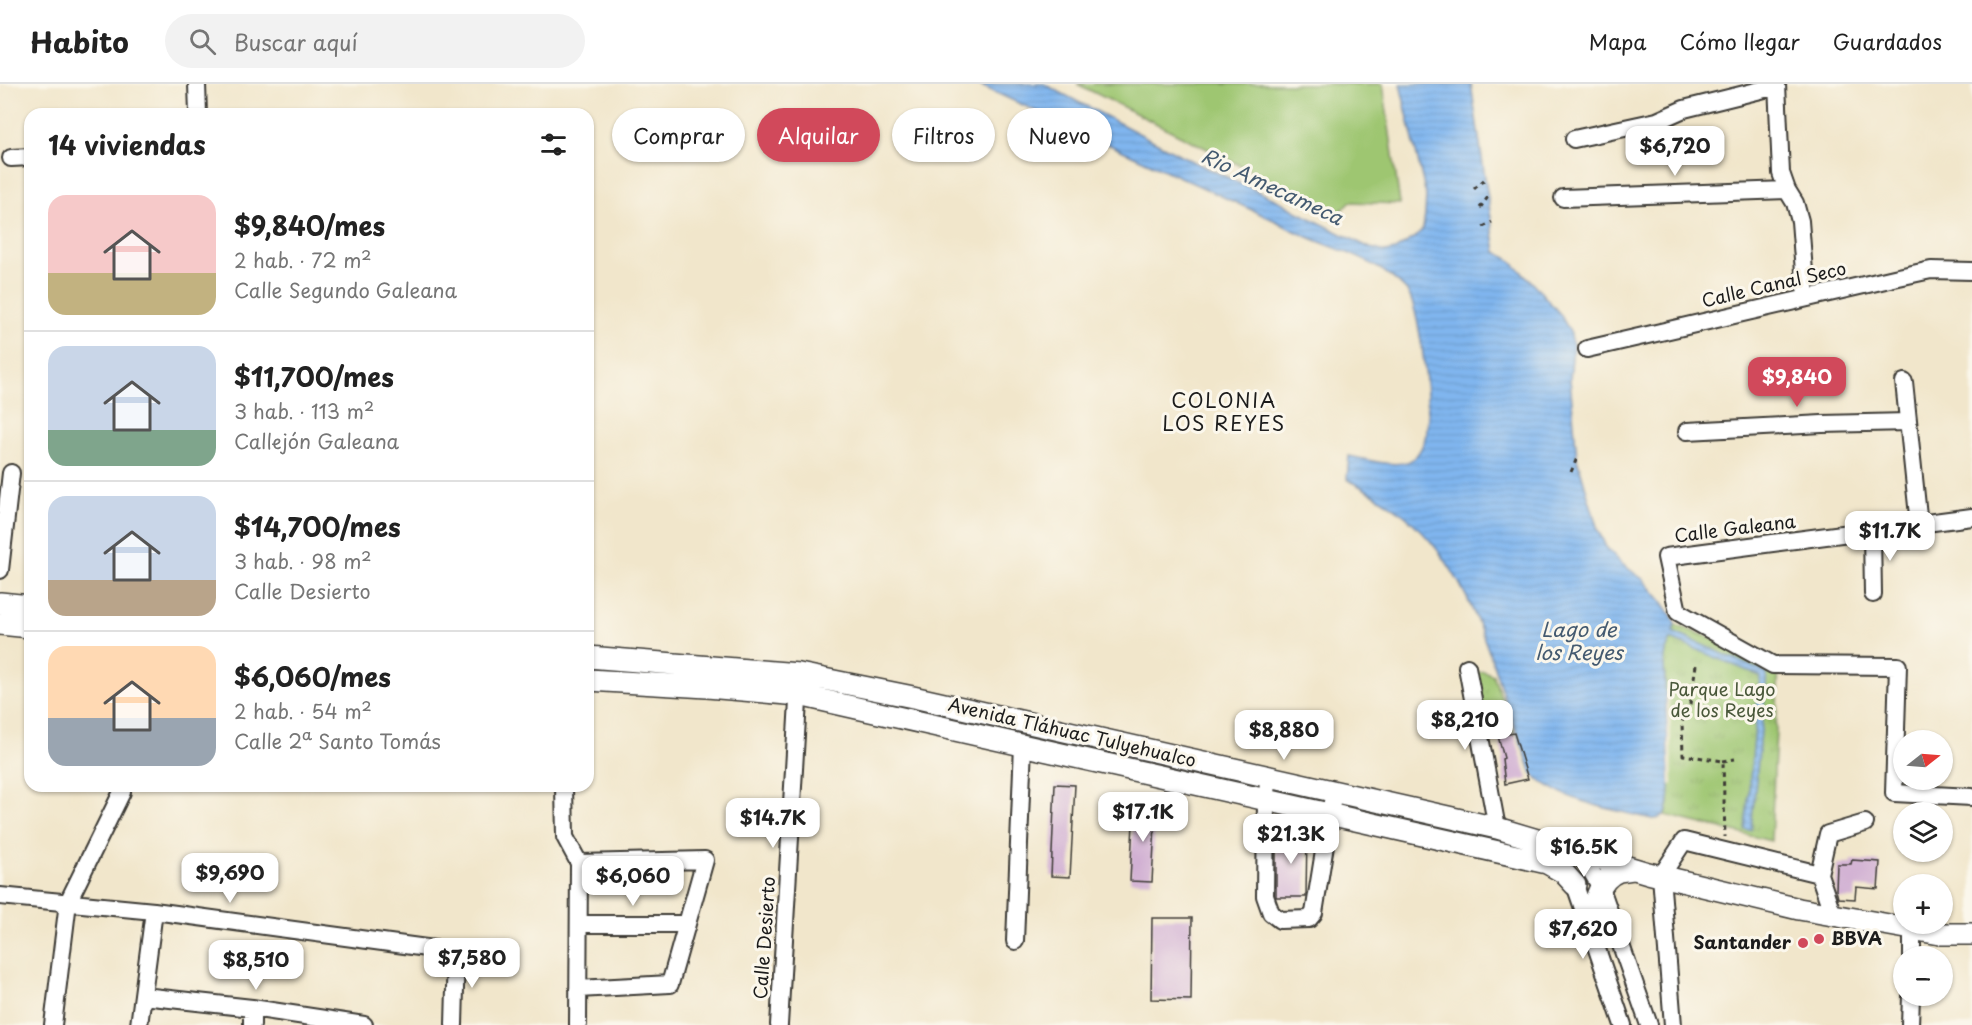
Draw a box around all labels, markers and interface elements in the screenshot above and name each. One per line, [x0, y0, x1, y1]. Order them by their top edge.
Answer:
search box [165, 14, 585, 68]
text: Habito [30, 20, 129, 63]
icon: search [186, 25, 219, 58]
text: Buscar aquí [234, 25, 358, 58]
text: Mapa [1589, 25, 1647, 57]
text: Cómo llegar [1680, 25, 1800, 57]
text: Guardados [1833, 25, 1942, 57]
chip: Comprar [612, 108, 745, 162]
chip: Alquilar [757, 108, 880, 162]
chip: Filtros [892, 108, 995, 162]
chip: Nuevo [1007, 108, 1112, 162]
text: 14 viviendas [48, 125, 206, 164]
pin: $6,720 [1626, 126, 1724, 177]
icon: filters [537, 128, 570, 161]
text: $6,720 [1639, 130, 1711, 160]
water label: Rio Amecameca [1197, 140, 1349, 232]
text: $9,840/mes [234, 206, 385, 245]
icon: home [96, 219, 168, 291]
text: 2 hab. · 72 m² [234, 245, 372, 275]
street label: Calle Canal Seco [1699, 254, 1848, 313]
text: Calle Segundo Galeana [234, 275, 457, 305]
text: $11,700/mes [234, 357, 394, 396]
pin: $9,840 [1748, 357, 1846, 408]
text: $9,840 [1762, 361, 1832, 391]
icon: home [96, 370, 168, 442]
district label: COLONIA LOS REYES [1162, 385, 1286, 438]
text: 3 hab. · 113 m² [234, 396, 374, 426]
text: Callejón Galeana [234, 426, 399, 456]
text: $14,700/mes [234, 507, 401, 546]
street label: Calle Galeana [1673, 507, 1798, 548]
pin: $11.7K [1841, 511, 1939, 562]
text: $11.7K [1859, 515, 1921, 545]
icon: home [96, 520, 168, 592]
text: 3 hab. · 98 m² [234, 546, 372, 576]
text: Calle Desierto [234, 576, 371, 606]
water label: Lago de los Reyes [1535, 614, 1625, 667]
text: $6,060/mes [234, 657, 391, 696]
icon: home [96, 670, 168, 742]
park label: Parque Lago de los Reyes [1669, 675, 1775, 723]
street label: Avenida Tláhuac Tulyehualco [946, 690, 1199, 773]
text: 2 hab. · 54 m² [234, 696, 372, 726]
pin: $8,210 [1416, 700, 1514, 751]
text: $8,210 [1431, 704, 1499, 734]
pin: $8,880 [1235, 710, 1333, 761]
text: $8,880 [1249, 714, 1319, 744]
text: Calle 2ª Santo Tomás [234, 726, 441, 756]
north arrow [1893, 730, 1953, 790]
map controls [1893, 730, 1953, 1006]
pin: $17.1K [1094, 792, 1192, 843]
text: $17.1K [1112, 796, 1174, 826]
pin: $14.7K [724, 798, 822, 849]
text: $14.7K [740, 802, 806, 832]
button: layers [1893, 802, 1953, 862]
pin: $21.3K [1242, 814, 1340, 865]
text: $21.3K [1257, 818, 1325, 848]
pin: $16.5K [1535, 827, 1633, 878]
text: $16.5K [1550, 831, 1618, 861]
pin: $9,690 [181, 853, 279, 904]
pin: $6,060 [584, 856, 682, 907]
text: $9,690 [195, 857, 265, 887]
text: $6,060 [596, 860, 670, 890]
button: + [1893, 874, 1953, 934]
street label: Calle Desierto [746, 876, 781, 1000]
pin: $7,620 [1534, 909, 1632, 960]
text: $7,620 [1548, 913, 1618, 943]
place label: BBVA [1831, 924, 1882, 951]
place label: Santander [1694, 928, 1792, 955]
marker: BBVA [1812, 932, 1826, 946]
marker: Santander [1796, 936, 1810, 950]
pin: $7,580 [423, 938, 521, 989]
pin: $8,510 [207, 940, 305, 991]
text: $7,580 [438, 942, 506, 972]
text: $8,510 [223, 944, 289, 974]
button: − [1893, 946, 1953, 1006]

